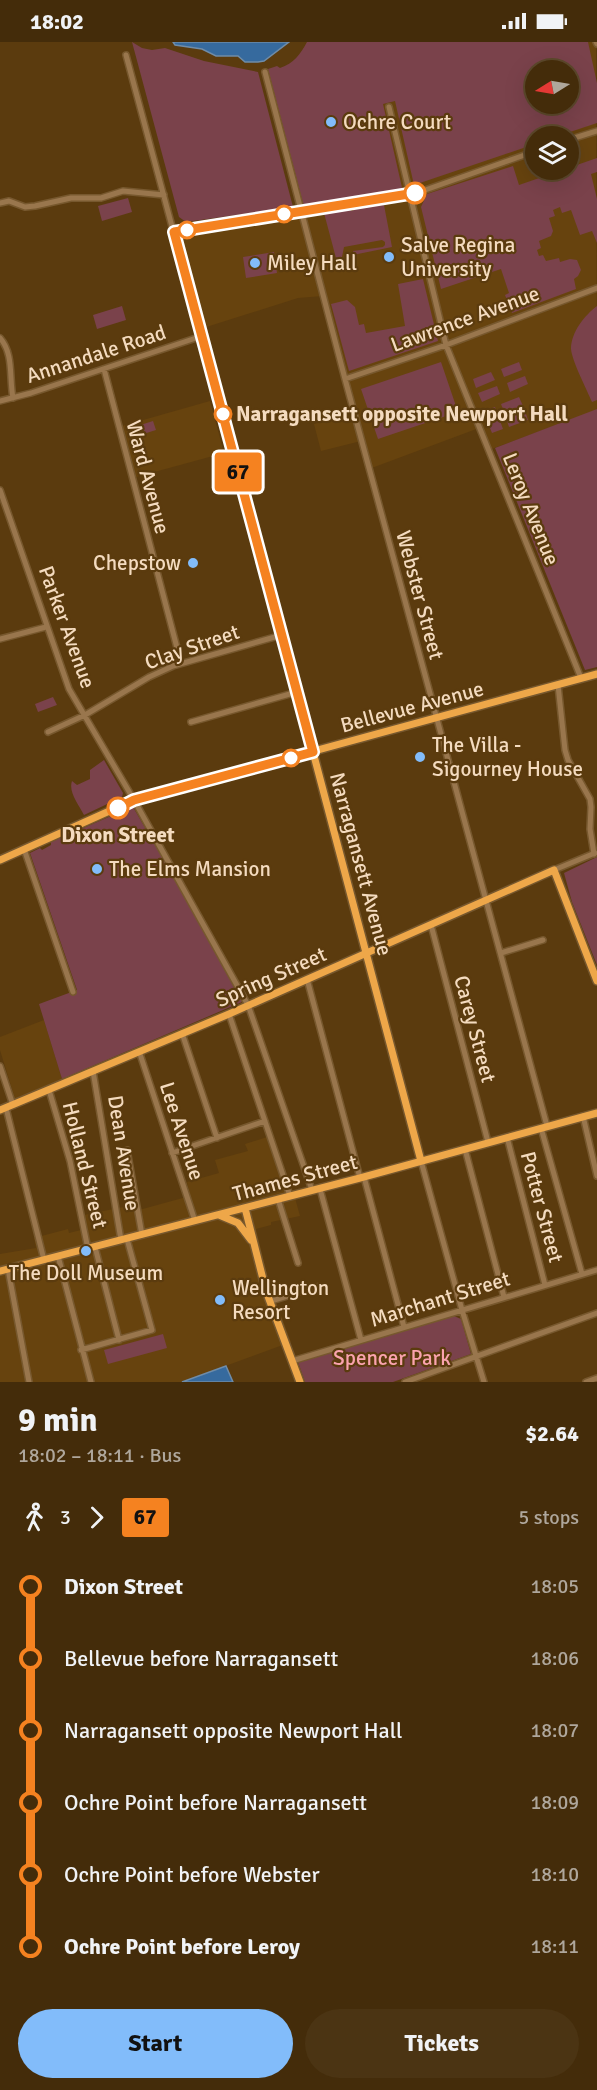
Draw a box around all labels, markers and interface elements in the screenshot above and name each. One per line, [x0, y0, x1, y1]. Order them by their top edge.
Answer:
text: 18:02 [30, 8, 84, 35]
north arrow [525, 60, 579, 114]
map controls [525, 60, 579, 180]
place label: Ochre Court [343, 109, 451, 135]
marker: Ochre Court [324, 115, 338, 129]
button: layers [525, 126, 579, 180]
unlabelled marker [404, 182, 426, 204]
unlabelled marker [275, 205, 293, 223]
unlabelled marker [178, 221, 196, 239]
place label: Salve Regina University [401, 232, 515, 282]
place label: Miley Hall [267, 250, 357, 276]
marker: Salve Regina University [382, 250, 396, 264]
marker: Miley Hall [248, 256, 262, 270]
street label: Lawrence Avenue [387, 280, 543, 358]
street label: Annandale Road [23, 319, 169, 389]
place label: Narragansett opposite Newport Hall [236, 401, 568, 427]
marker: Narragansett opposite Newport Hall [214, 405, 232, 423]
street label: Ward Avenue [120, 417, 176, 537]
street label: Leroy Avenue [497, 449, 565, 569]
line badge: 67 [211, 452, 265, 492]
text: 67 [227, 459, 249, 485]
street label: Webster Street [390, 528, 450, 662]
place label: Chepstow [93, 550, 181, 576]
marker: Chepstow [186, 556, 200, 570]
street label: Parker Avenue [33, 562, 101, 692]
street label: Clay Street [141, 619, 243, 675]
street label: Bellevue Avenue [338, 675, 486, 739]
place label: The Villa - Sigourney House [432, 732, 583, 782]
unlabelled marker [282, 749, 300, 767]
marker: The Villa - Sigourney House [413, 750, 427, 764]
street label: Narragansett Avenue [324, 770, 398, 958]
marker: Dixon Street [107, 797, 129, 819]
place label: Dixon Street [61, 822, 175, 848]
place label: The Elms Mansion [109, 856, 271, 882]
marker: The Elms Mansion [90, 862, 104, 876]
street label: Spring Street [212, 941, 330, 1013]
street label: Carey Street [448, 973, 502, 1085]
street label: Lee Avenue [154, 1079, 210, 1183]
street label: Dean Avenue [102, 1093, 146, 1213]
street label: Holland Street [57, 1099, 113, 1231]
street label: Thames Street [230, 1149, 360, 1207]
street label: Potter Street [515, 1149, 569, 1265]
marker: The Doll Museum [79, 1244, 93, 1258]
place label: The Doll Museum [9, 1260, 163, 1286]
street label: Marchant Street [367, 1265, 513, 1333]
place label: Wellington Resort [232, 1275, 329, 1325]
marker: Wellington Resort [213, 1293, 227, 1307]
park label: Spencer Park [333, 1345, 451, 1371]
text: 9 min [18, 1400, 98, 1441]
text: $2.64 [525, 1420, 579, 1447]
text: 18:02 – 18:11 · Bus [18, 1443, 181, 1468]
icon: walk [18, 1501, 51, 1534]
icon: forward [80, 1501, 113, 1534]
text: 67 [134, 1504, 157, 1530]
text: 3 [60, 1505, 71, 1530]
text: 5 stops [518, 1505, 579, 1530]
text: Dixon Street [64, 1573, 183, 1600]
text: 18:05 [530, 1574, 579, 1599]
text: Bellevue before Narragansett [64, 1645, 338, 1672]
text: 18:06 [530, 1646, 579, 1671]
text: Narragansett opposite Newport Hall [64, 1717, 402, 1744]
text: 18:07 [530, 1718, 579, 1743]
text: Ochre Point before Narragansett [64, 1789, 367, 1816]
text: 18:09 [530, 1790, 579, 1815]
text: Ochre Point before Webster [64, 1861, 320, 1888]
text: 18:10 [530, 1862, 579, 1887]
text: Ochre Point before Leroy [64, 1933, 300, 1960]
text: 18:11 [530, 1934, 579, 1959]
button: Start [18, 2009, 293, 2078]
button: Tickets [305, 2009, 579, 2078]

